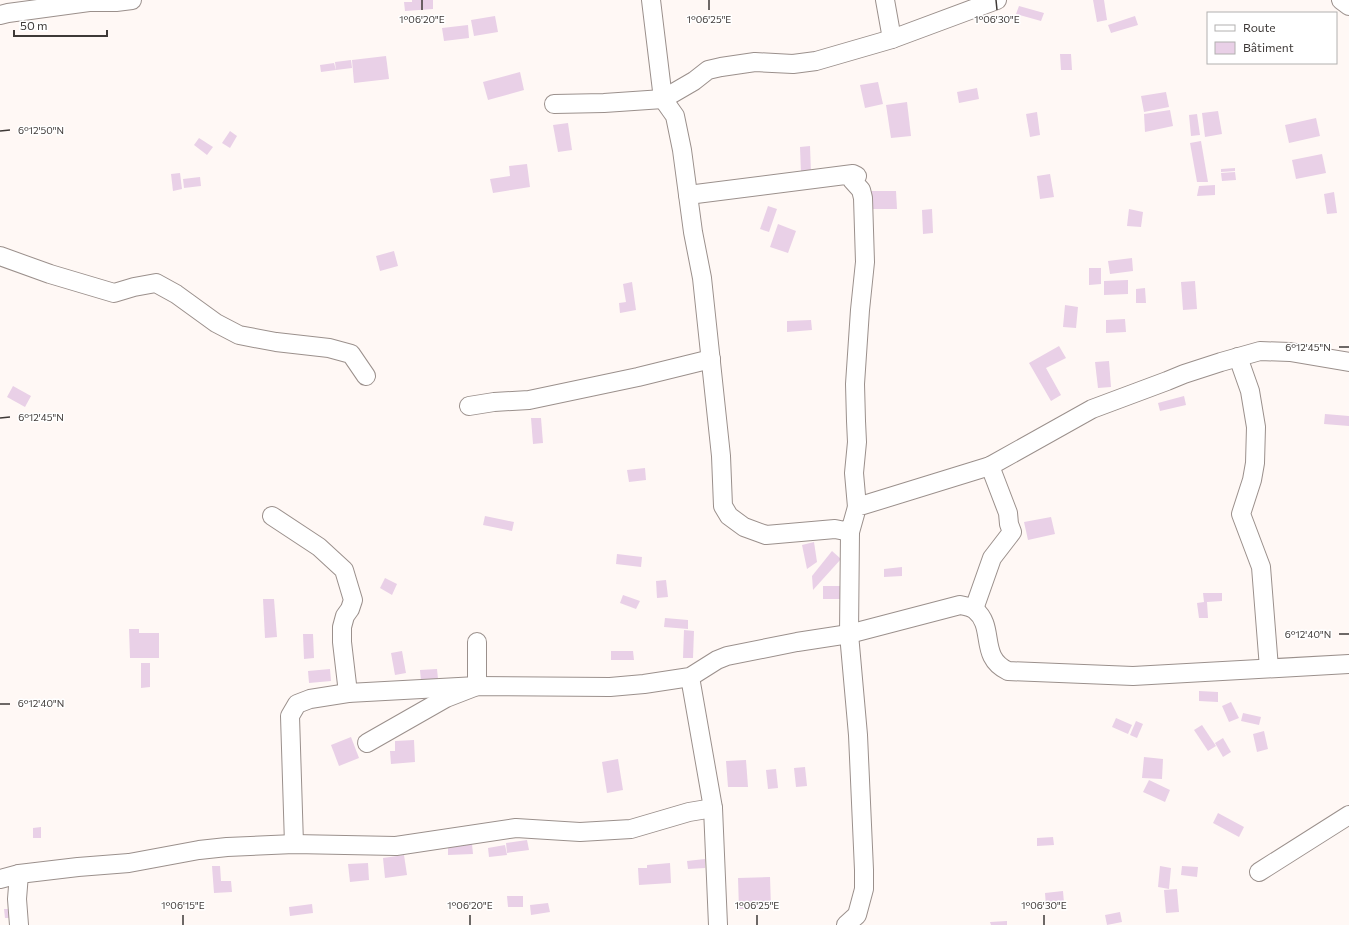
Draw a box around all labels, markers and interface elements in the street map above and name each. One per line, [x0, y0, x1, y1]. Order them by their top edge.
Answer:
scale bar [14, 12, 107, 38]
legend [1207, 12, 1337, 64]
text: 1°06'20"E [399, 13, 445, 25]
text: 1°06'25"E [687, 13, 731, 25]
text: 1°06'30"E [974, 13, 1020, 25]
text: 50 m [20, 18, 48, 32]
text: Route [1243, 20, 1276, 34]
text: Bâtiment [1243, 40, 1294, 54]
text: 6°12'50"N [18, 124, 64, 136]
text: 6°12'45"N [1285, 341, 1331, 353]
text: 6°12'45"N [18, 411, 64, 423]
text: 6°12'40"N [1285, 628, 1331, 640]
text: 6°12'40"N [18, 697, 64, 709]
text: 1°06'15"E [161, 899, 205, 911]
text: 1°06'20"E [447, 899, 493, 911]
text: 1°06'25"E [735, 899, 779, 911]
text: 1°06'30"E [1021, 899, 1067, 911]

